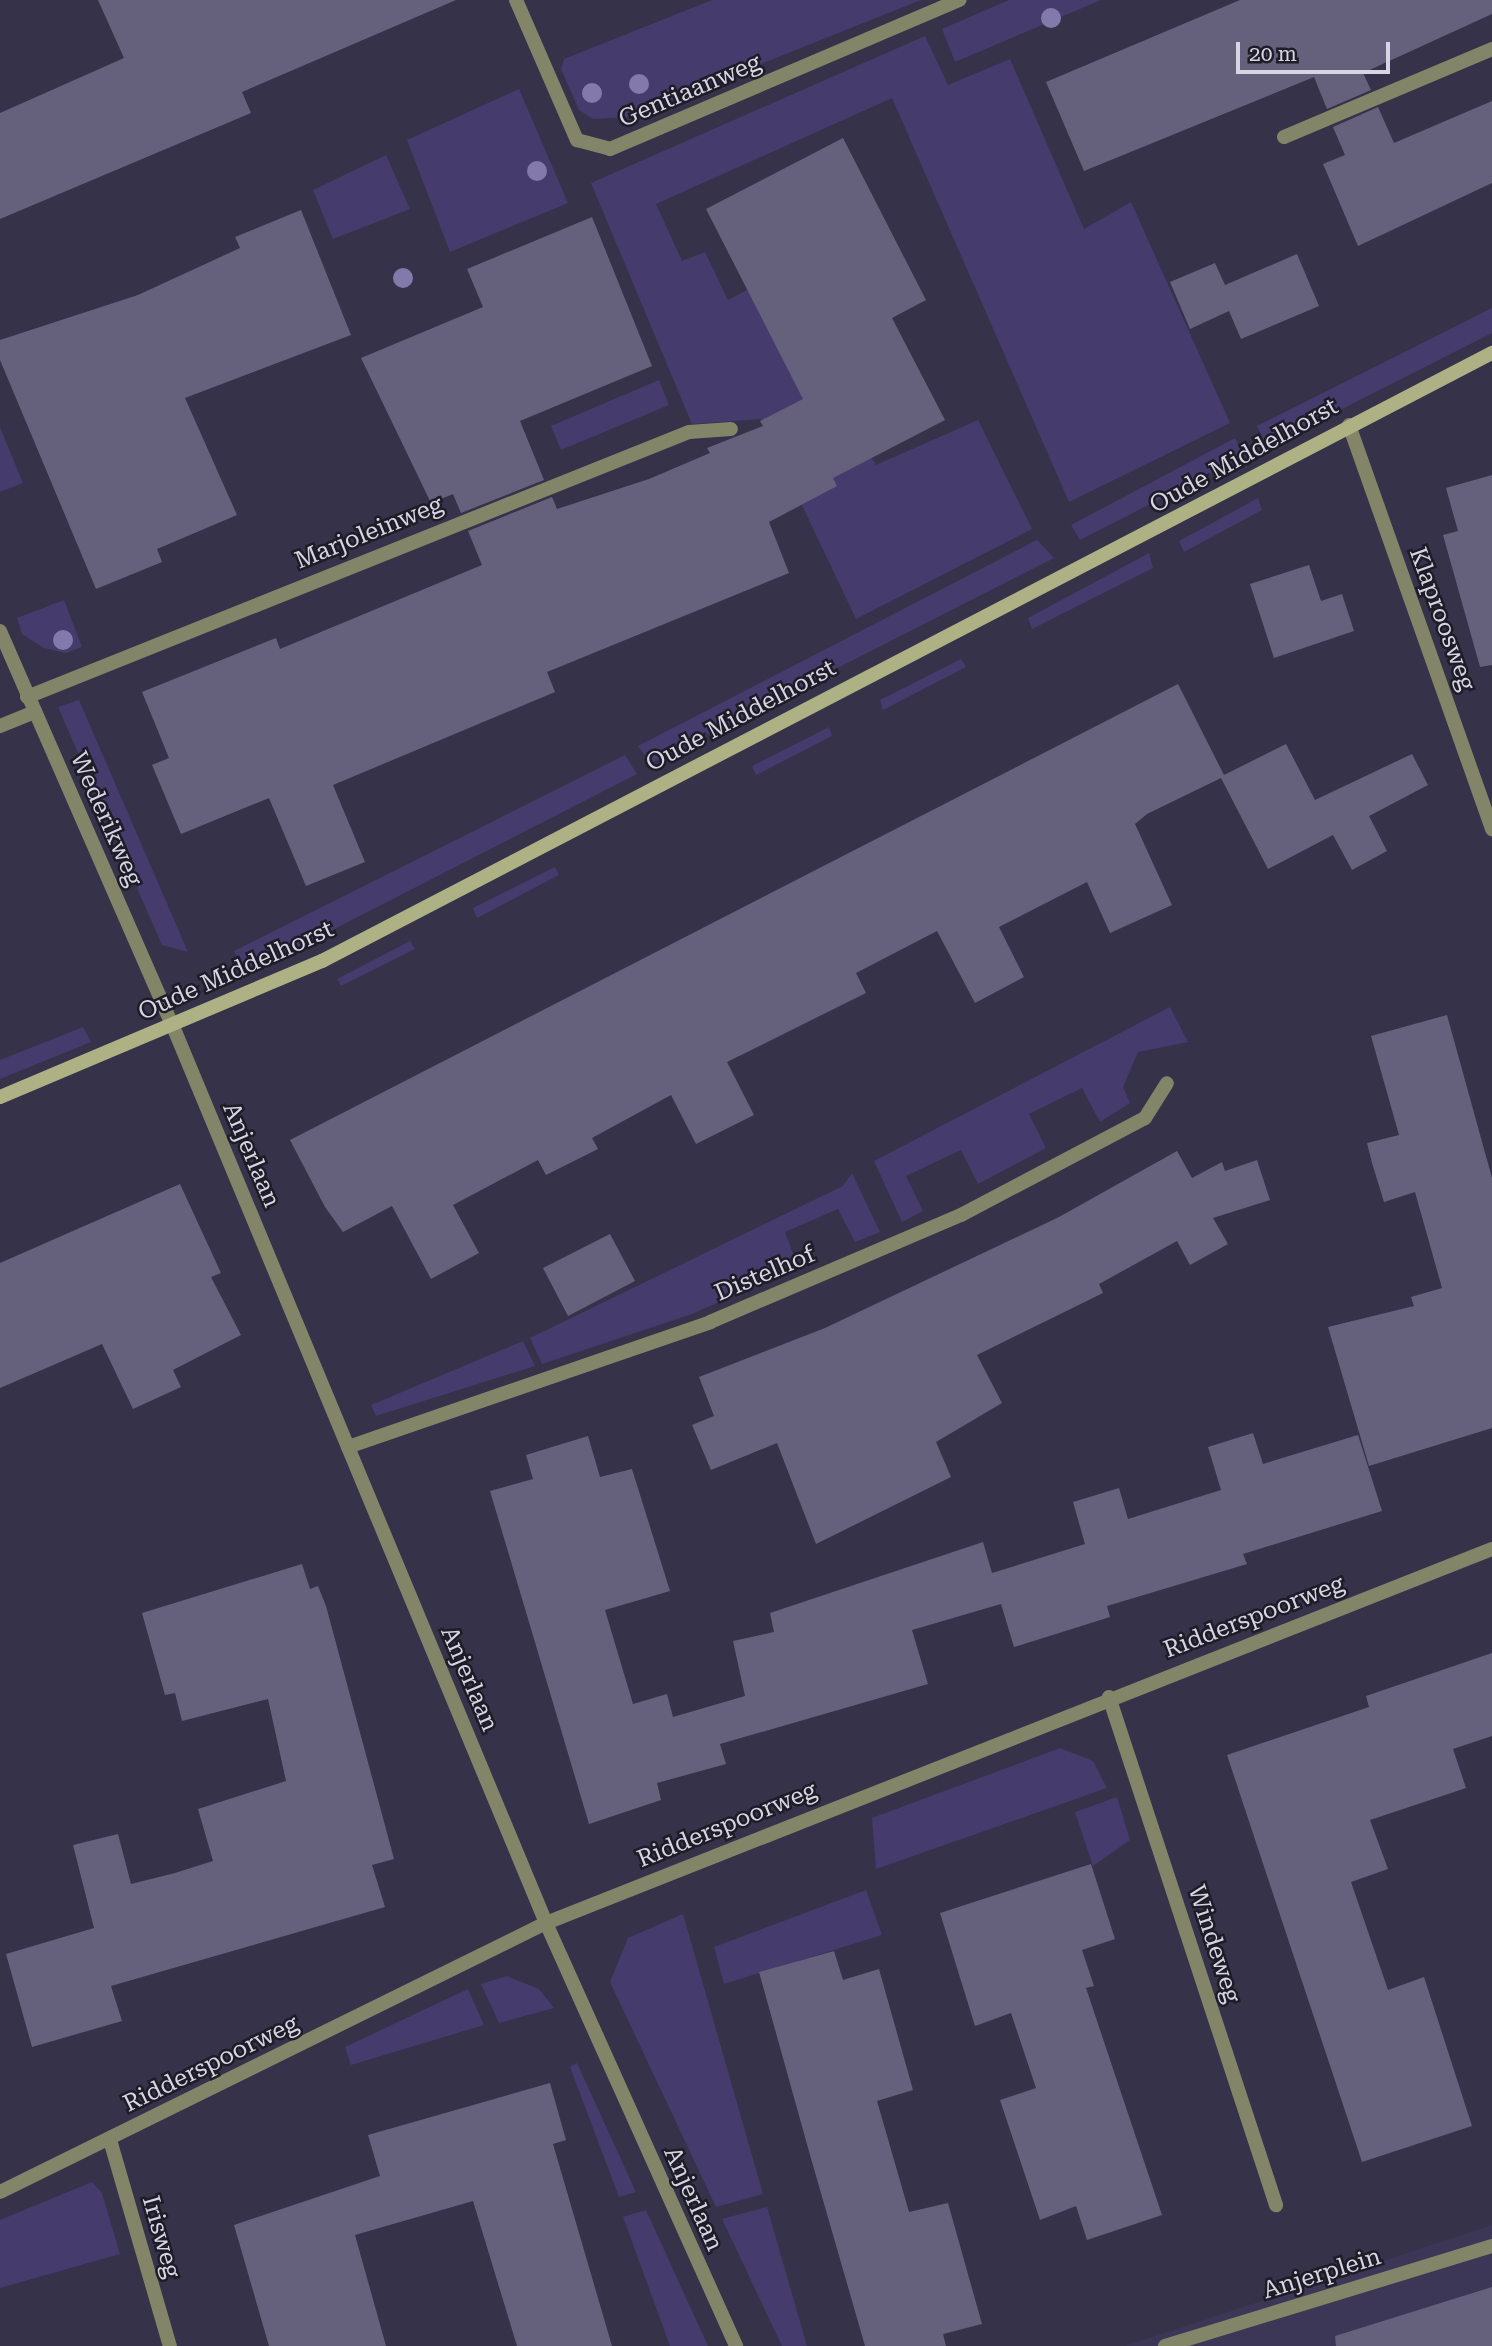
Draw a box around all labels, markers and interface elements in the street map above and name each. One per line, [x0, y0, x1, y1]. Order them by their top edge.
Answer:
scale bar [1240, 28, 1394, 72]
text: 20 m [1249, 42, 1297, 66]
street label: Gentiaanweg [615, 48, 765, 134]
street label: Oude Middelhorst [1145, 392, 1343, 520]
street label: Marjoleinweg [291, 490, 447, 576]
street label: Klaproosweg [1403, 544, 1481, 694]
street label: Oude Middelhorst [641, 654, 841, 778]
street label: Wederikweg [64, 747, 148, 891]
street label: Oude Middelhorst [134, 915, 338, 1027]
street label: Anjerlaan [216, 1098, 286, 1212]
street label: Distelhof [711, 1240, 819, 1308]
street label: Ridderspoorweg [1160, 1569, 1348, 1665]
street label: Anjerlaan [434, 1622, 504, 1736]
street label: Ridderspoorweg [633, 1776, 821, 1874]
street label: Windeweg [1181, 1882, 1247, 2006]
street label: Ridderspoorweg [119, 2009, 303, 2119]
street label: Anjerlaan [657, 2142, 729, 2256]
street label: Irisweg [136, 2193, 186, 2281]
street label: Anjerplein [1260, 2242, 1384, 2306]

